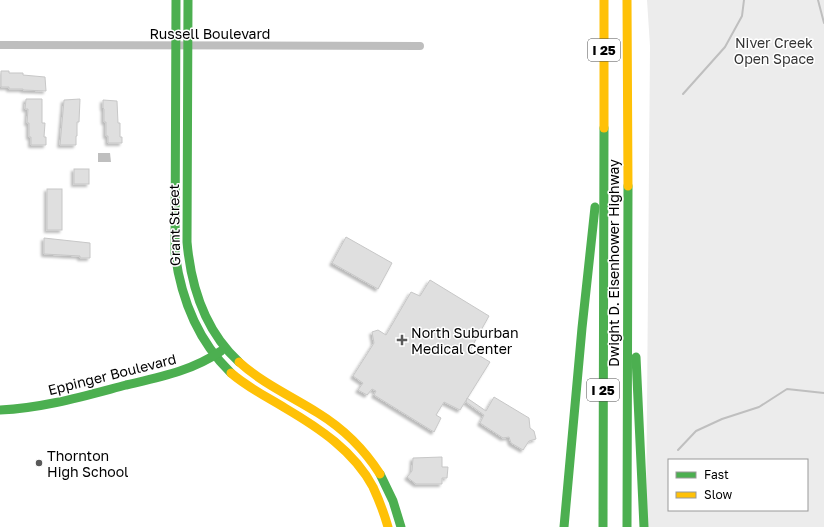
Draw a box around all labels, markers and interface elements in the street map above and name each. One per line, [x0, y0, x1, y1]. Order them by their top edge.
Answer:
street label: Russell Boulevard [150, 25, 270, 42]
park label: Niver Creek Open Space [734, 34, 814, 67]
road number: I 25 [588, 39, 620, 61]
street label: Dwight D. Eisenhower Highway [605, 159, 622, 367]
street label: Grant Street [165, 184, 183, 266]
place label: North Suburban Medical Center [411, 324, 519, 357]
marker: North Suburban Medical Center [396, 334, 408, 346]
street label: Eppinger Boulevard [46, 350, 178, 398]
road number: I 25 [587, 379, 619, 401]
place label: Thornton High School [47, 447, 129, 480]
marker: Thornton High School [34, 458, 44, 468]
legend [668, 459, 808, 511]
text: Fast [704, 467, 729, 482]
text: Slow [704, 487, 732, 502]

